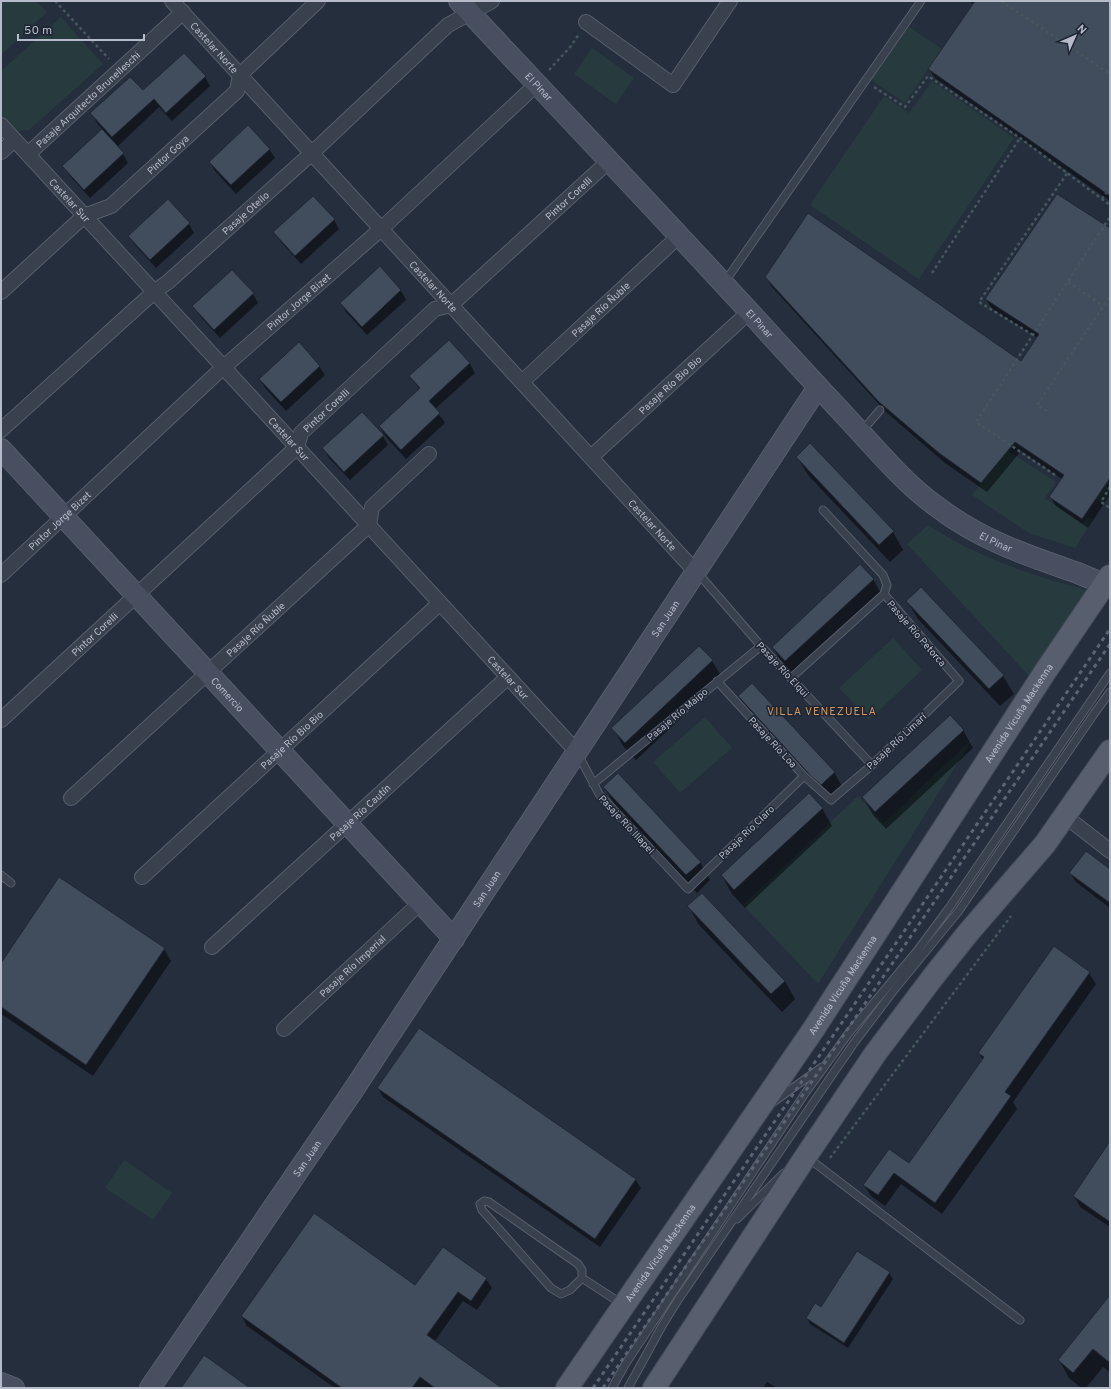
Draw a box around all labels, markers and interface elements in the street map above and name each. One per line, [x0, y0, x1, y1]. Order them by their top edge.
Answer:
scale bar [18, 16, 144, 42]
north arrow [1055, 16, 1095, 56]
street label: Castelar Norte [187, 20, 240, 77]
text: N [1074, 22, 1089, 37]
text: 50 m [24, 23, 52, 39]
street label: Pasaje Arquitecto Brunelleschi [34, 49, 144, 151]
street label: El Pinar [521, 70, 555, 105]
street label: Pintor Goya [145, 133, 192, 178]
street label: Pintor Corelli [543, 175, 595, 224]
street label: Castelar Sur [45, 176, 92, 226]
street label: Pasaje Otello [220, 189, 273, 238]
street label: Castelar Norte [406, 259, 459, 316]
street label: Pintor Jorge Bizet [265, 271, 334, 334]
street label: Pasaje Río Ñuble [569, 280, 633, 341]
street label: El Pinar [742, 307, 775, 342]
street label: Pasaje Río Bio Bio [637, 353, 705, 418]
street label: Pintor Corelli [301, 386, 353, 436]
street label: Castelar Sur [265, 415, 312, 465]
street label: Pintor Jorge Bizet [26, 489, 95, 554]
street label: Castelar Norte [625, 497, 678, 554]
street label: El Pinar [977, 530, 1014, 556]
street label: San Juan [649, 598, 683, 640]
street label: Pasaje Río Petorca [884, 598, 948, 670]
street label: Pasaje Río Ñuble [224, 600, 289, 660]
street label: Pintor Corelli [69, 610, 121, 660]
street label: Pasaje Río Elqui [753, 640, 811, 701]
street label: Castelar Sur [484, 654, 531, 703]
street label: Avenida Vicuña Mackenna [983, 662, 1057, 766]
street label: Comercio [207, 675, 246, 716]
street label: Pasaje Río Maipo [645, 686, 712, 745]
district label: VILLA VENEZUELA [767, 705, 877, 719]
street label: Pasaje Río Bio Bio [258, 708, 327, 773]
street label: Pasaje Río Limarí [864, 710, 931, 773]
street label: Pasaje Río Loa [745, 715, 799, 771]
street label: Pasaje Río Cautín [327, 782, 394, 845]
street label: Pasaje Río Illapel [595, 793, 657, 857]
street label: Pasaje Río Claro [716, 803, 778, 863]
street label: San Juan [471, 869, 504, 911]
street label: Pasaje Río Imperial [317, 933, 389, 1001]
street label: Avenida Vicuña Mackenna [806, 933, 880, 1038]
street label: San Juan [291, 1138, 325, 1180]
street label: Avenida Vicuña Mackenna [623, 1202, 699, 1305]

